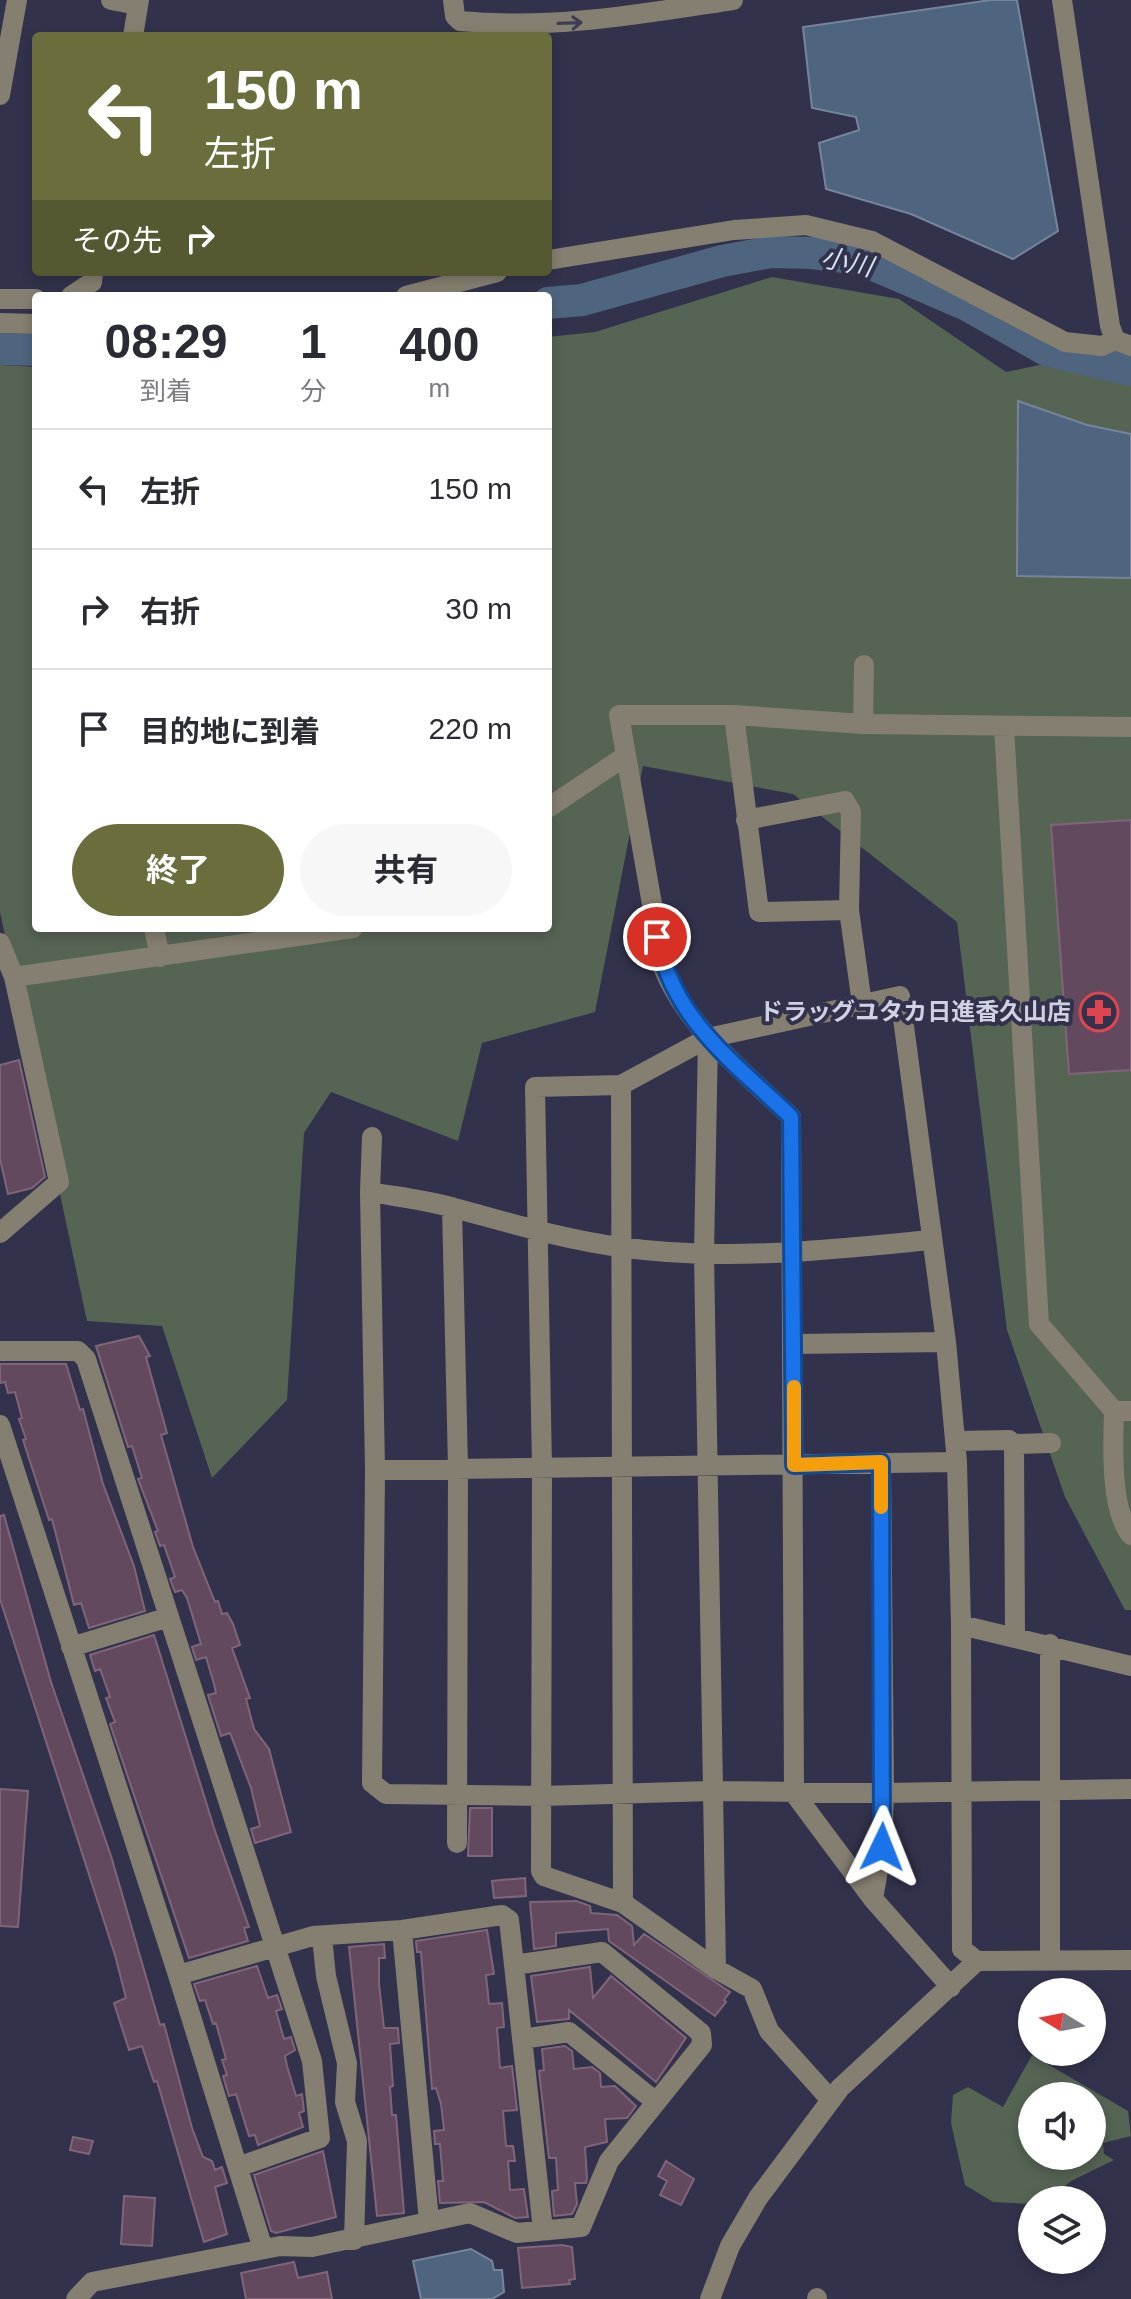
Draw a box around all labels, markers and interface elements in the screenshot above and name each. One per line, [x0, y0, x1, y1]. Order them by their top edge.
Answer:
one-way arrow [556, 15, 583, 31]
text: 150 m [204, 58, 363, 121]
icon: left [72, 64, 176, 168]
text: 左折 [204, 133, 276, 174]
icon: right [178, 216, 222, 260]
text: その先 [72, 224, 162, 257]
water label: 小川 [818, 242, 878, 283]
text: 08:29 [105, 315, 227, 368]
text: 1 [300, 315, 327, 368]
text: 400 [399, 318, 479, 371]
text: m [429, 373, 450, 403]
text: 到着 [140, 376, 192, 406]
text: 分 [300, 376, 326, 406]
icon: left [72, 467, 116, 511]
text: 150 m [429, 472, 512, 505]
text: 左折 [140, 475, 200, 508]
icon: right [72, 587, 116, 631]
text: 30 m [445, 592, 512, 625]
text: 右折 [140, 595, 200, 628]
icon: arrive [72, 707, 116, 751]
text: 220 m [429, 712, 512, 745]
text: 目的地に到着 [140, 715, 320, 748]
button: 終了 [72, 824, 284, 916]
button: 共有 [300, 824, 512, 916]
pin [623, 903, 691, 971]
icon: arrive [635, 915, 679, 959]
pharmacy icon: ドラッグユタカ日進香久山店 [1078, 991, 1120, 1033]
place label: ドラッグユタカ日進香久山店 [759, 998, 1071, 1025]
position arrow [840, 1805, 924, 1889]
north arrow [1018, 1978, 1106, 2066]
map controls [1018, 1978, 1106, 2274]
button: sound [1018, 2082, 1106, 2170]
button: layers [1018, 2186, 1106, 2274]

